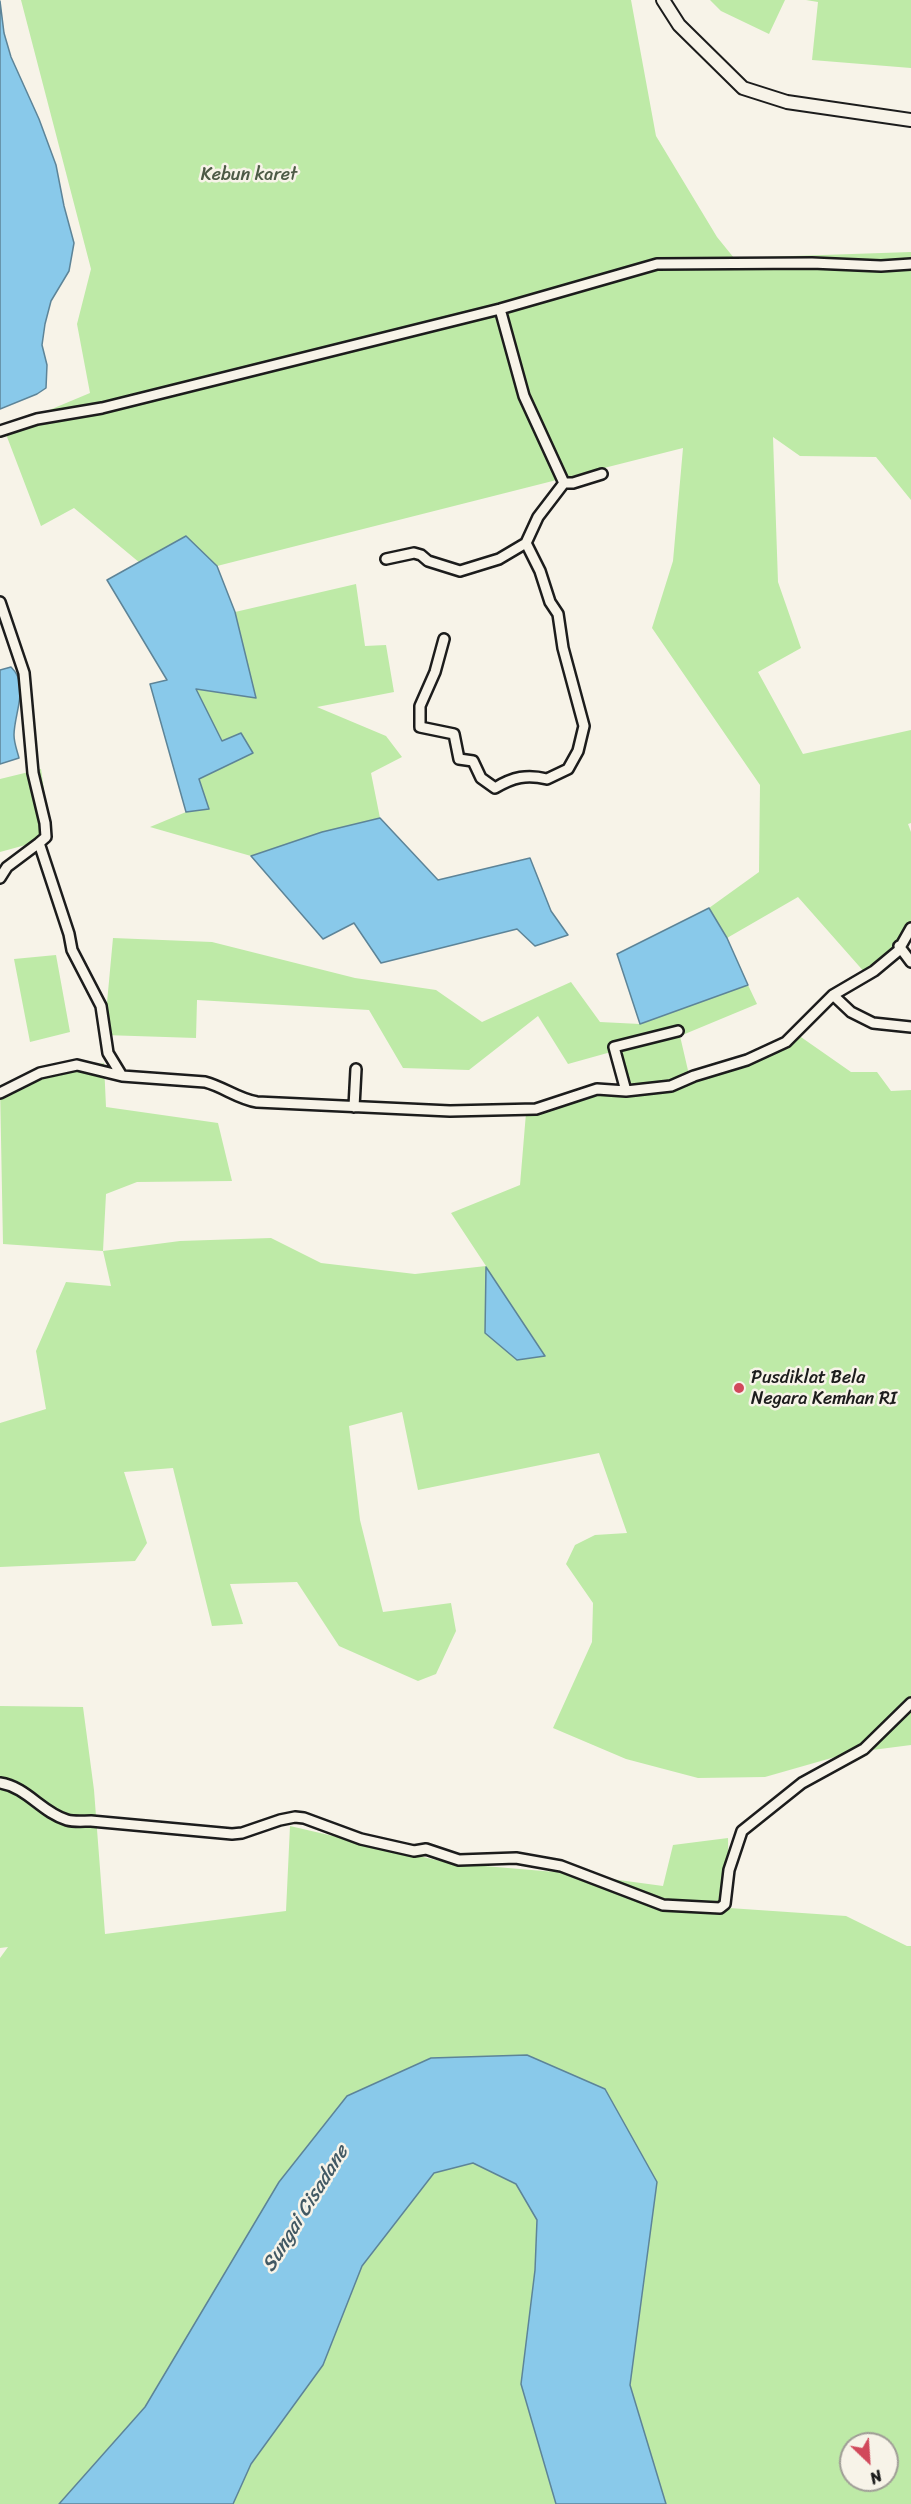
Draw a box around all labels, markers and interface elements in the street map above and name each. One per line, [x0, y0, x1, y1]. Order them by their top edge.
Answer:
park label: Kebun karet [201, 164, 297, 186]
place label: Pusdiklat Bela Negara Kemhan RI [751, 1367, 897, 1410]
marker: Pusdiklat Bela Negara Kemhan RI [732, 1381, 746, 1395]
water label: Sungai Cisadane [258, 2142, 354, 2276]
north arrow [839, 2432, 899, 2492]
text: N [865, 2461, 887, 2492]

